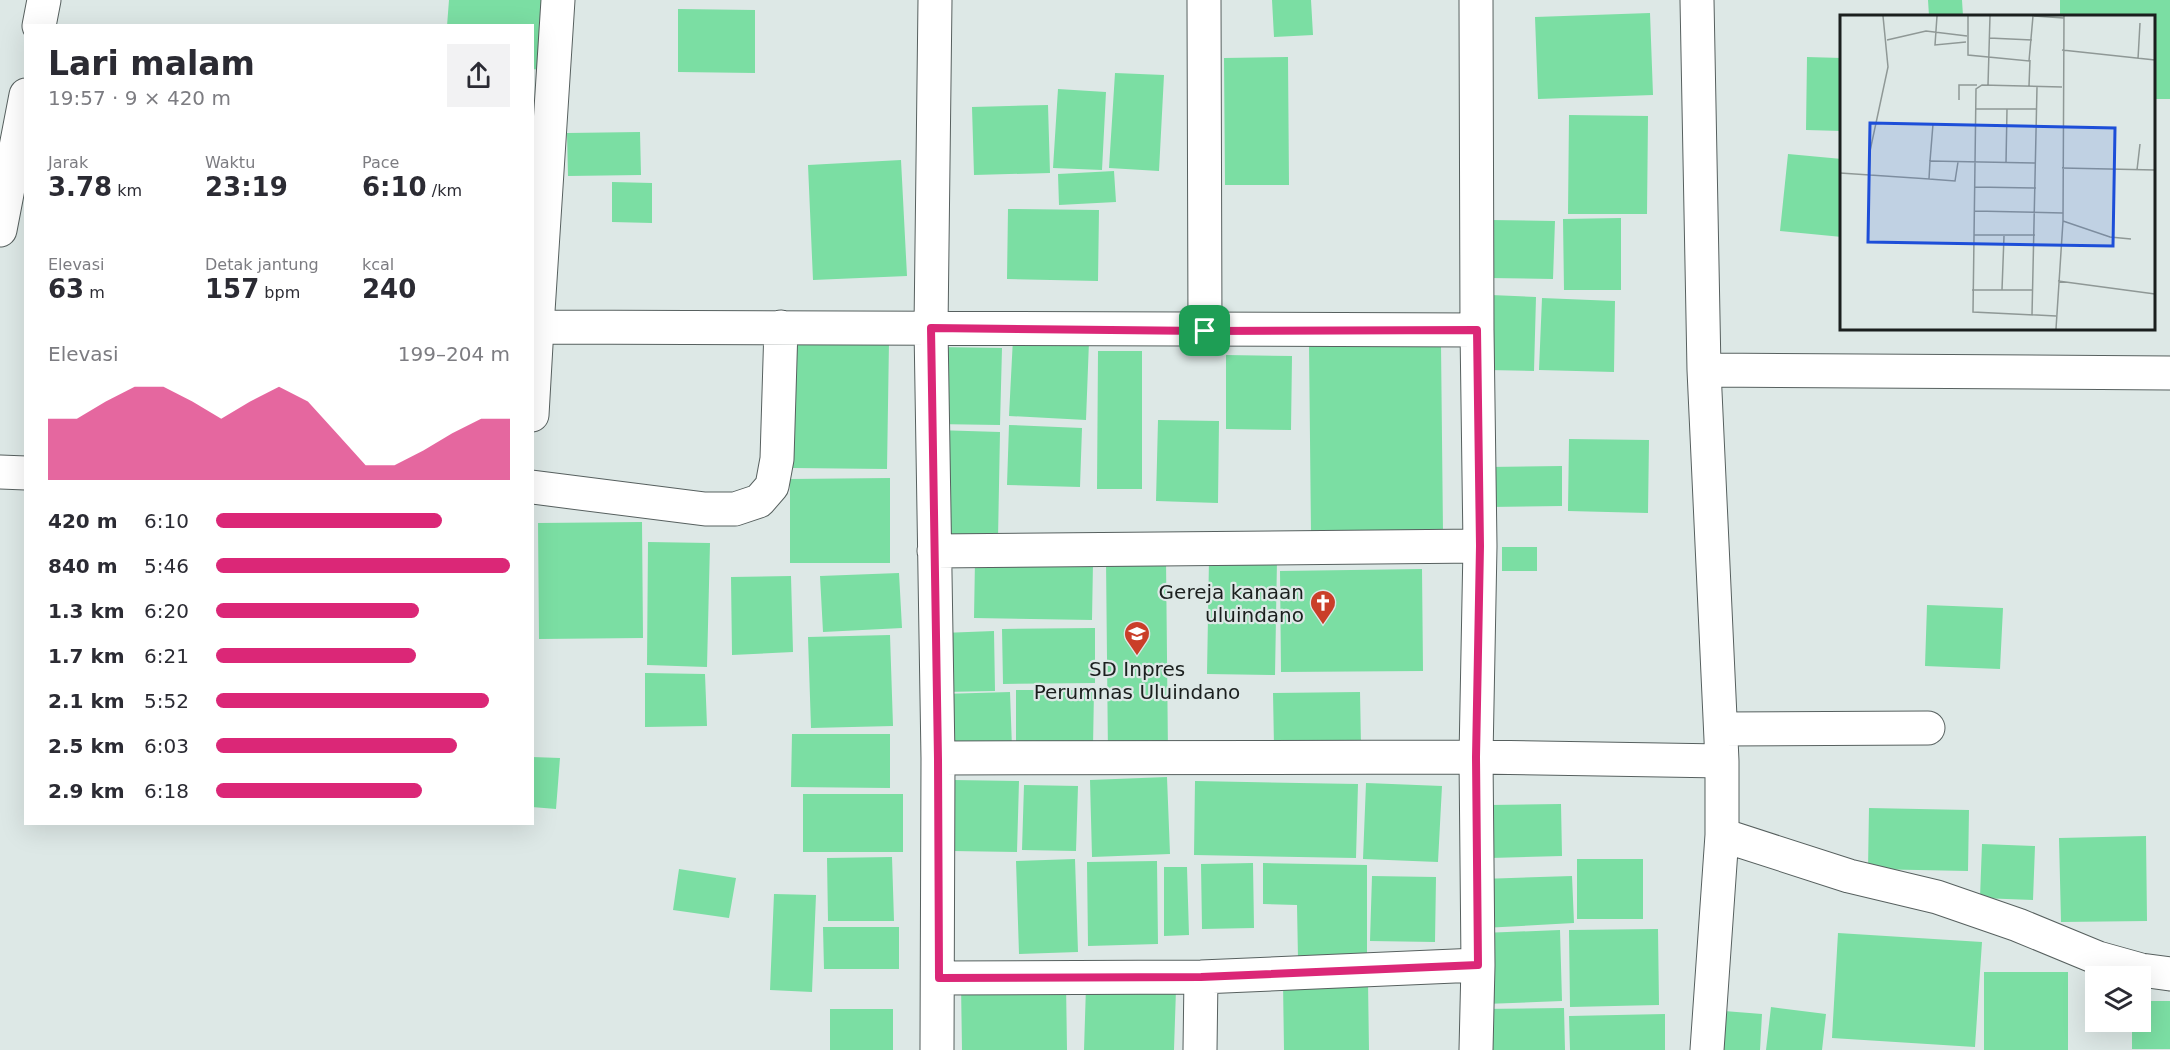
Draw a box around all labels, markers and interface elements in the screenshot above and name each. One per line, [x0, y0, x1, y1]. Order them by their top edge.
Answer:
inset map [1840, 15, 2155, 330]
text: Lari malam [48, 44, 255, 83]
button: share [447, 44, 510, 107]
text: 19:57 · 9 × 420 m [48, 86, 231, 110]
text: Jarak [48, 153, 88, 172]
text: Waktu [205, 153, 255, 172]
text: Pace [362, 153, 399, 172]
text: 3.78 [48, 172, 112, 202]
text: 23:19 [205, 172, 288, 202]
text: 6:10 [362, 172, 427, 202]
text: km [112, 181, 142, 200]
text: /km [427, 181, 462, 200]
text: Elevasi [48, 255, 104, 274]
text: Detak jantung [205, 255, 319, 274]
text: kcal [362, 255, 394, 274]
text: 63 [48, 274, 84, 304]
text: 157 [205, 274, 259, 304]
text: 240 [362, 274, 416, 304]
text: m [84, 283, 105, 302]
text: bpm [259, 283, 300, 302]
pin [1179, 305, 1230, 356]
icon: arrive [1188, 314, 1221, 347]
text: Elevasi [48, 342, 119, 366]
text: 199–204 m [398, 342, 510, 366]
text: 420 m [48, 509, 118, 533]
text: 6:10 [144, 509, 189, 533]
text: 840 m [48, 554, 118, 578]
text: 5:46 [144, 554, 189, 578]
place label: Gereja kanaan uluindano [1159, 580, 1304, 627]
church icon: Gereja kanaan uluindano [1308, 588, 1338, 626]
text: 1.3 km [48, 599, 125, 623]
text: 6:20 [144, 599, 189, 623]
school or university icon: SD Inpres Perumnas Uluindano [1122, 619, 1152, 657]
text: 1.7 km [48, 644, 125, 668]
text: 6:21 [144, 644, 189, 668]
place label: SD Inpres Perumnas Uluindano [1034, 657, 1240, 704]
text: 2.1 km [48, 689, 125, 713]
text: 5:52 [144, 689, 189, 713]
text: 2.5 km [48, 734, 125, 758]
text: 6:03 [144, 734, 189, 758]
text: 2.9 km [48, 779, 125, 803]
text: 6:18 [144, 779, 189, 803]
map controls [2085, 966, 2151, 1032]
button: layers [2085, 966, 2151, 1032]

